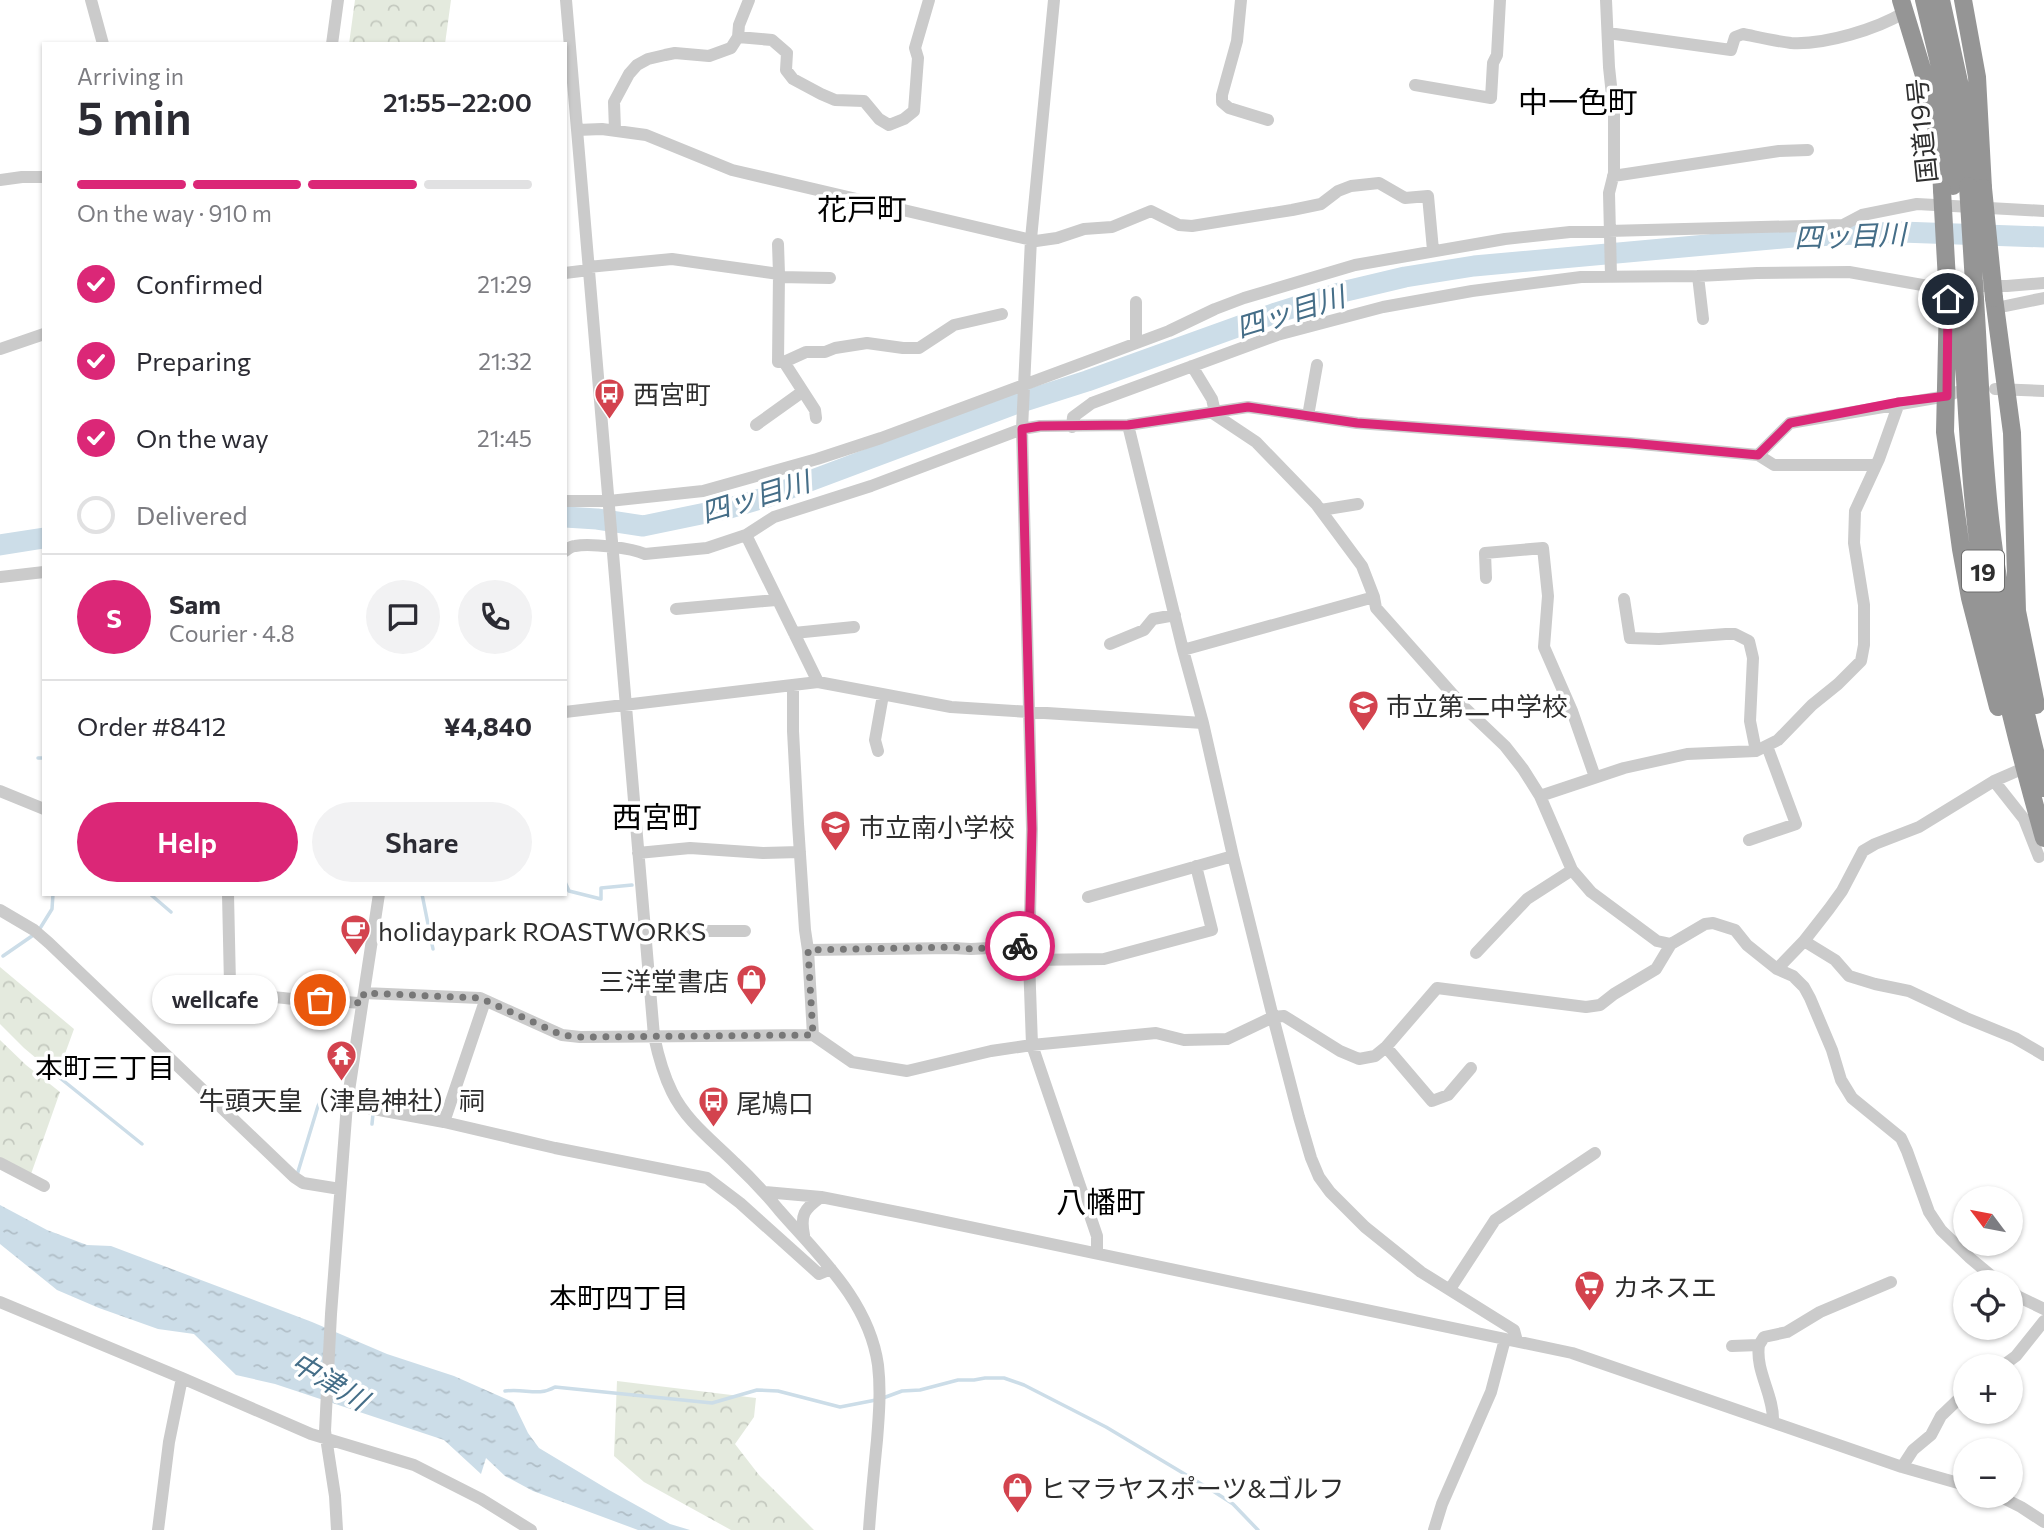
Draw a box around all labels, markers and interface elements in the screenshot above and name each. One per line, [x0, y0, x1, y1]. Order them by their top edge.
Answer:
text: Arriving in [77, 62, 184, 90]
street label: 国道19号 [1900, 77, 1942, 185]
district label: 中一色町 [1518, 82, 1638, 119]
text: 21:55–22:00 [383, 86, 532, 117]
text: 5 min [77, 88, 192, 144]
district label: 花戸町 [817, 189, 907, 226]
text: On the way · 910 m [77, 199, 272, 227]
water label: 四ッ目川 [1793, 216, 1910, 254]
icon: check [77, 265, 115, 303]
text: Confirmed [136, 268, 263, 299]
pin [1918, 269, 1978, 329]
text: 21:29 [477, 270, 532, 298]
water label: 四ッ目川 [1231, 277, 1351, 344]
icon: home [1929, 280, 1967, 318]
icon: check [77, 342, 115, 380]
text: Preparing [136, 345, 251, 376]
text: 21:32 [478, 347, 532, 375]
bus stop icon: 西宮町 [593, 376, 627, 420]
place label: 西宮町 [633, 378, 711, 409]
icon: check [77, 419, 115, 457]
text: On the way [136, 422, 269, 453]
text: 21:45 [477, 424, 532, 452]
water label: 四ッ目川 [696, 462, 816, 529]
text: Delivered [136, 499, 247, 530]
road number: 19 [1962, 550, 2004, 592]
button: chat [366, 580, 440, 654]
button: phone [458, 580, 532, 654]
text: Sam [169, 588, 221, 619]
text: S [106, 602, 122, 633]
text: Courier · 4.8 [169, 619, 295, 647]
school or university icon: 市立第二中学校 [1346, 688, 1380, 732]
place label: 市立第二中学校 [1386, 690, 1568, 721]
text: Order #8412 [77, 710, 226, 741]
text: ¥4,840 [444, 710, 532, 741]
district label: 西宮町 [612, 797, 702, 834]
button: Help [77, 802, 298, 882]
button: Share [312, 802, 532, 882]
school or university icon: 市立南小学校 [819, 809, 853, 853]
place label: 市立南小学校 [859, 811, 1015, 842]
courier [985, 911, 1055, 981]
cafe icon: holidaypark ROASTWORKS [338, 913, 372, 957]
place label: holidaypark ROASTWORKS [378, 915, 706, 946]
icon: bike [1001, 927, 1039, 965]
shop icon: 三洋堂書店 [735, 963, 769, 1007]
place label: 三洋堂書店 [599, 965, 729, 996]
pin [290, 970, 350, 1030]
callout: wellcafe [152, 976, 278, 1024]
icon: bag [301, 981, 339, 1019]
text: wellcafe [171, 985, 259, 1013]
temple icon: 牛頭天皇（津島神社）祠 [325, 1039, 359, 1083]
district label: 本町三丁目 [35, 1050, 175, 1084]
place label: 牛頭天皇（津島神社）祠 [199, 1084, 485, 1115]
bus stop icon: 尾鳩口 [696, 1085, 730, 1129]
place label: 尾鳩口 [736, 1087, 814, 1118]
district label: 八幡町 [1056, 1182, 1146, 1219]
north arrow [1953, 1186, 2023, 1256]
map controls [1953, 1186, 2023, 1508]
supermarket icon: カネスエ [1573, 1269, 1607, 1313]
button: locate [1953, 1270, 2023, 1340]
place label: カネスエ [1613, 1271, 1717, 1302]
district label: 本町四丁目 [549, 1280, 689, 1314]
water label: 中津川 [285, 1344, 377, 1418]
button: + [1953, 1354, 2023, 1424]
button: − [1953, 1438, 2023, 1508]
shop icon: ヒマラヤスポーツ&ゴルフ [1000, 1470, 1034, 1514]
place label: ヒマラヤスポーツ&ゴルフ [1040, 1472, 1345, 1503]

